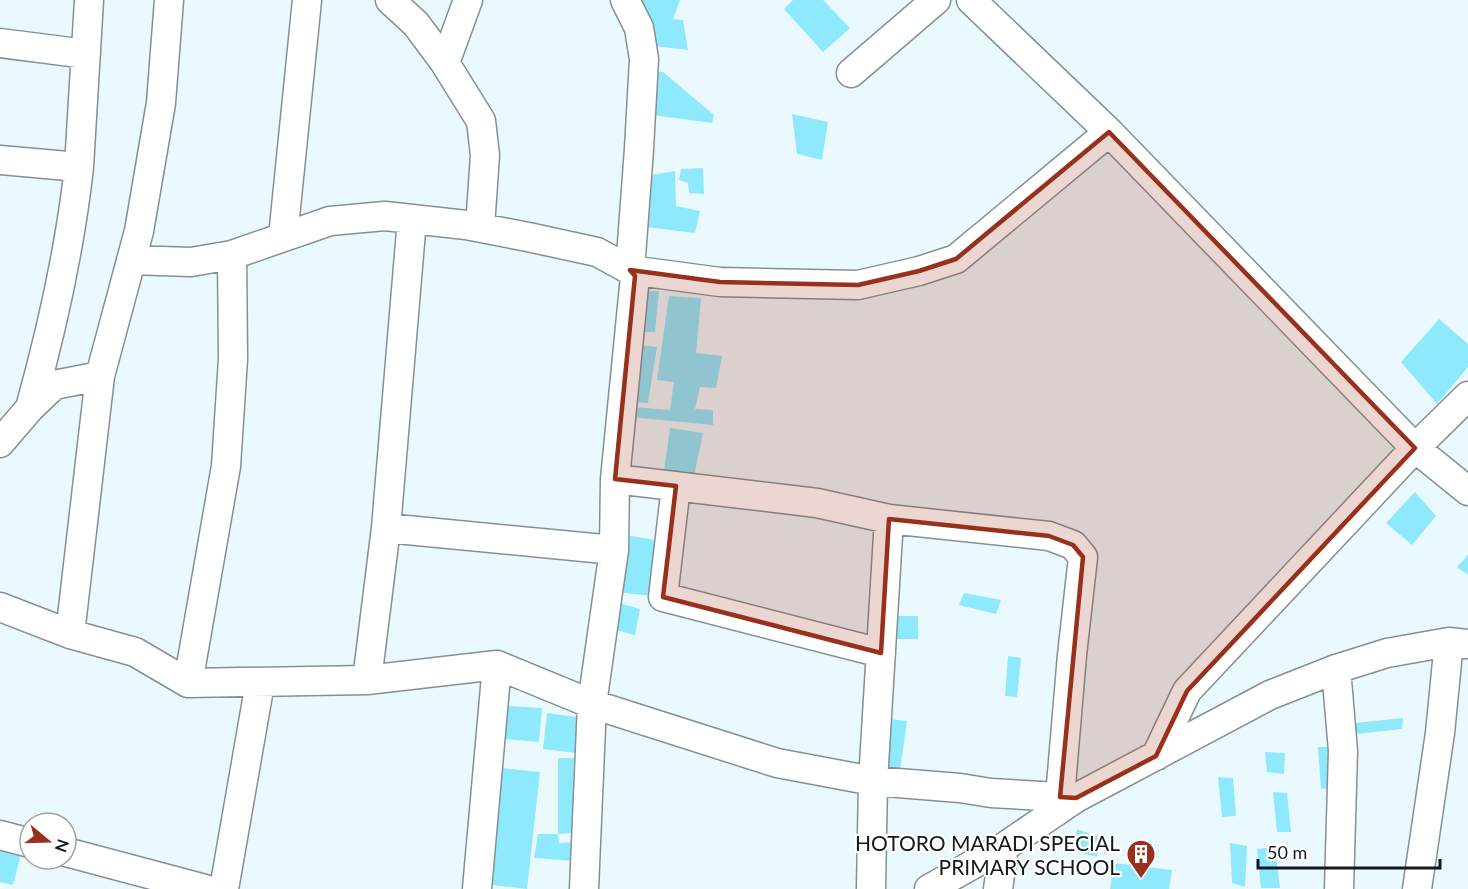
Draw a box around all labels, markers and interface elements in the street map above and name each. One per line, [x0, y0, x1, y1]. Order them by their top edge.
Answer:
north arrow [18, 811, 78, 871]
place label: HOTORO MARADI SPECIAL PRIMARY SCHOOL [855, 830, 1120, 879]
scale bar [1258, 832, 1440, 870]
text: N [52, 837, 74, 855]
building icon: HOTORO MARADI SPECIAL PRIMARY SCHOOL [1125, 838, 1157, 880]
text: 50 m [1267, 841, 1307, 863]

